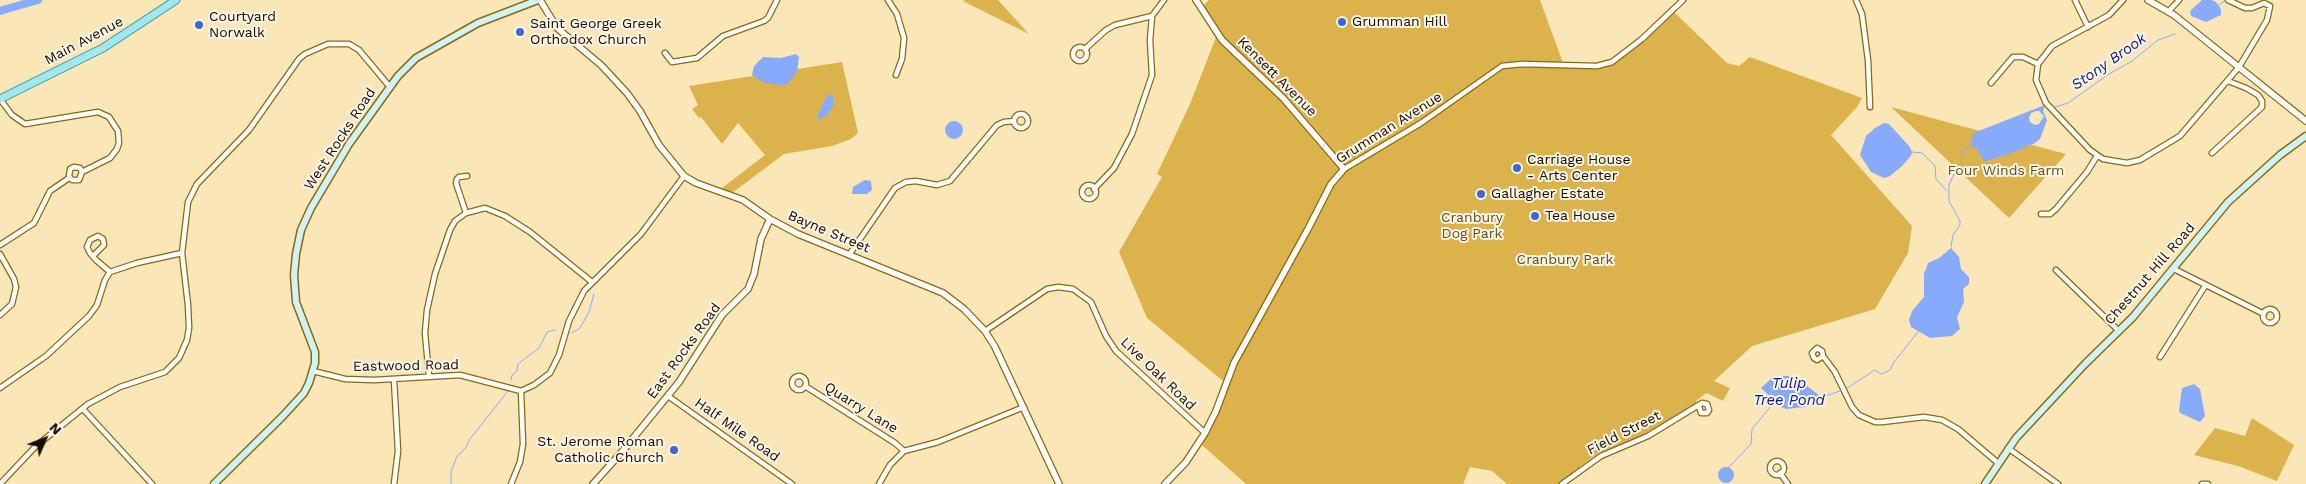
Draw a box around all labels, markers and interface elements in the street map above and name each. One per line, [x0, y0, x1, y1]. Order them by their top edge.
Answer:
place label: Courtyard Norwalk [209, 9, 276, 41]
street label: Main Avenue [42, 13, 126, 69]
place label: Grumman Hill [1352, 14, 1447, 30]
place label: Saint George Greek Orthodox Church [530, 16, 662, 48]
marker: Grumman Hill [1336, 16, 1348, 28]
marker: Courtyard Norwalk [193, 19, 205, 31]
marker: Saint George Greek Orthodox Church [514, 26, 526, 38]
water label: Stony Brook [2068, 30, 2150, 94]
street label: Kensett Avenue [1234, 34, 1320, 120]
street label: West Rocks Road [301, 85, 379, 193]
street label: Grumman Avenue [1333, 89, 1445, 167]
place label: Carriage House - Arts Center [1527, 152, 1631, 184]
marker: Carriage House - Arts Center [1511, 162, 1523, 174]
park label: Four Winds Farm [1948, 163, 2064, 179]
place label: Gallagher Estate [1491, 186, 1604, 202]
marker: Gallagher Estate [1475, 188, 1487, 200]
street label: Bayne Street [785, 207, 873, 257]
place label: Tea House [1545, 208, 1615, 224]
park label: Cranbury Dog Park [1441, 210, 1503, 242]
marker: Tea House [1529, 210, 1541, 222]
street label: Chestnut Hill Road [2101, 220, 2199, 328]
park label: Cranbury Park [1517, 252, 1613, 268]
street label: East Rocks Road [644, 300, 724, 402]
street label: Live Oak Road [1117, 334, 1199, 414]
street label: Eastwood Road [353, 357, 459, 375]
water label: Tulip Tree Pond [1753, 375, 1825, 410]
street label: Quarry Lane [821, 379, 901, 437]
street label: Half Mile Road [691, 395, 783, 465]
street label: Field Street [1584, 407, 1664, 459]
north arrow [20, 414, 70, 464]
text: N [46, 419, 65, 438]
place label: St. Jerome Roman Catholic Church [537, 434, 664, 467]
marker: St. Jerome Roman Catholic Church [668, 444, 680, 456]

